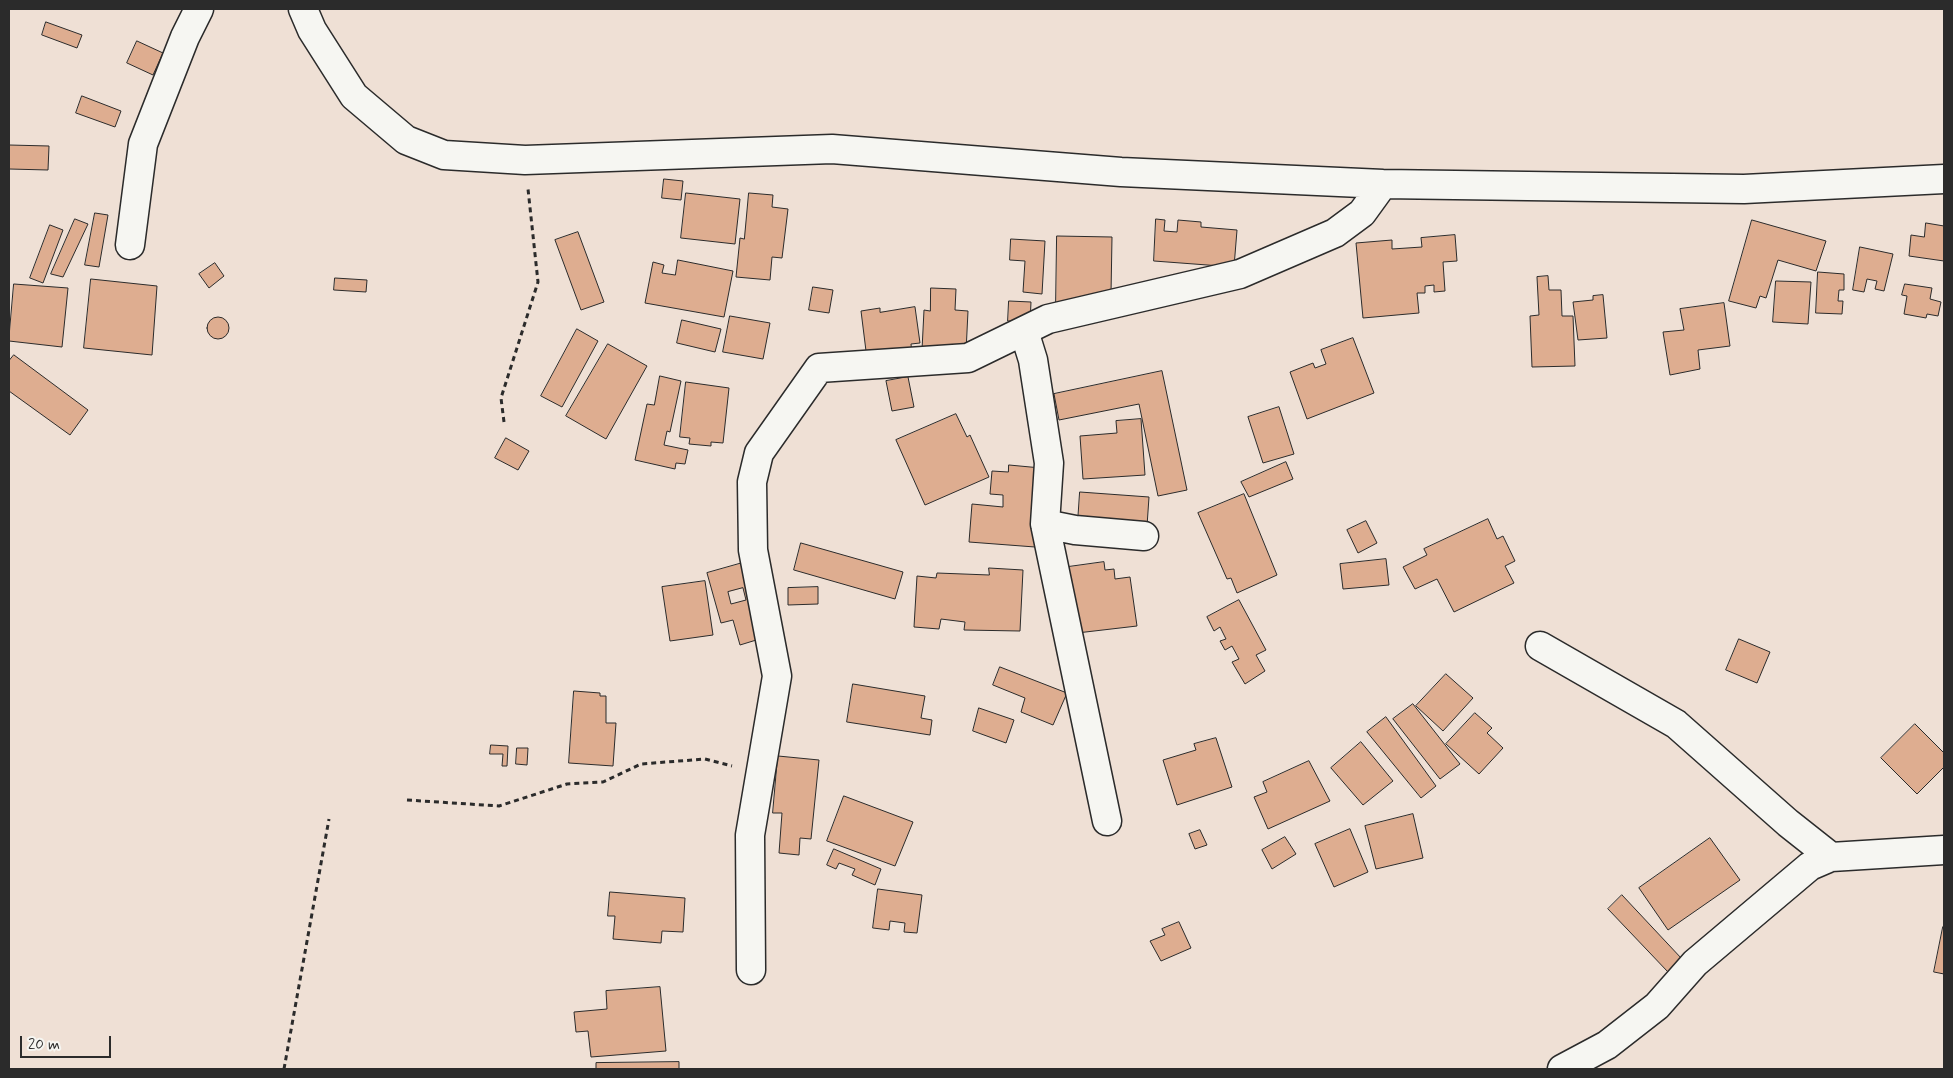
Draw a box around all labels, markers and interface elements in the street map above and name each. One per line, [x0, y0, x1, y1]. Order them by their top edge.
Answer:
scale bar [22, 1026, 114, 1058]
text: 20 m [28, 1035, 60, 1055]

